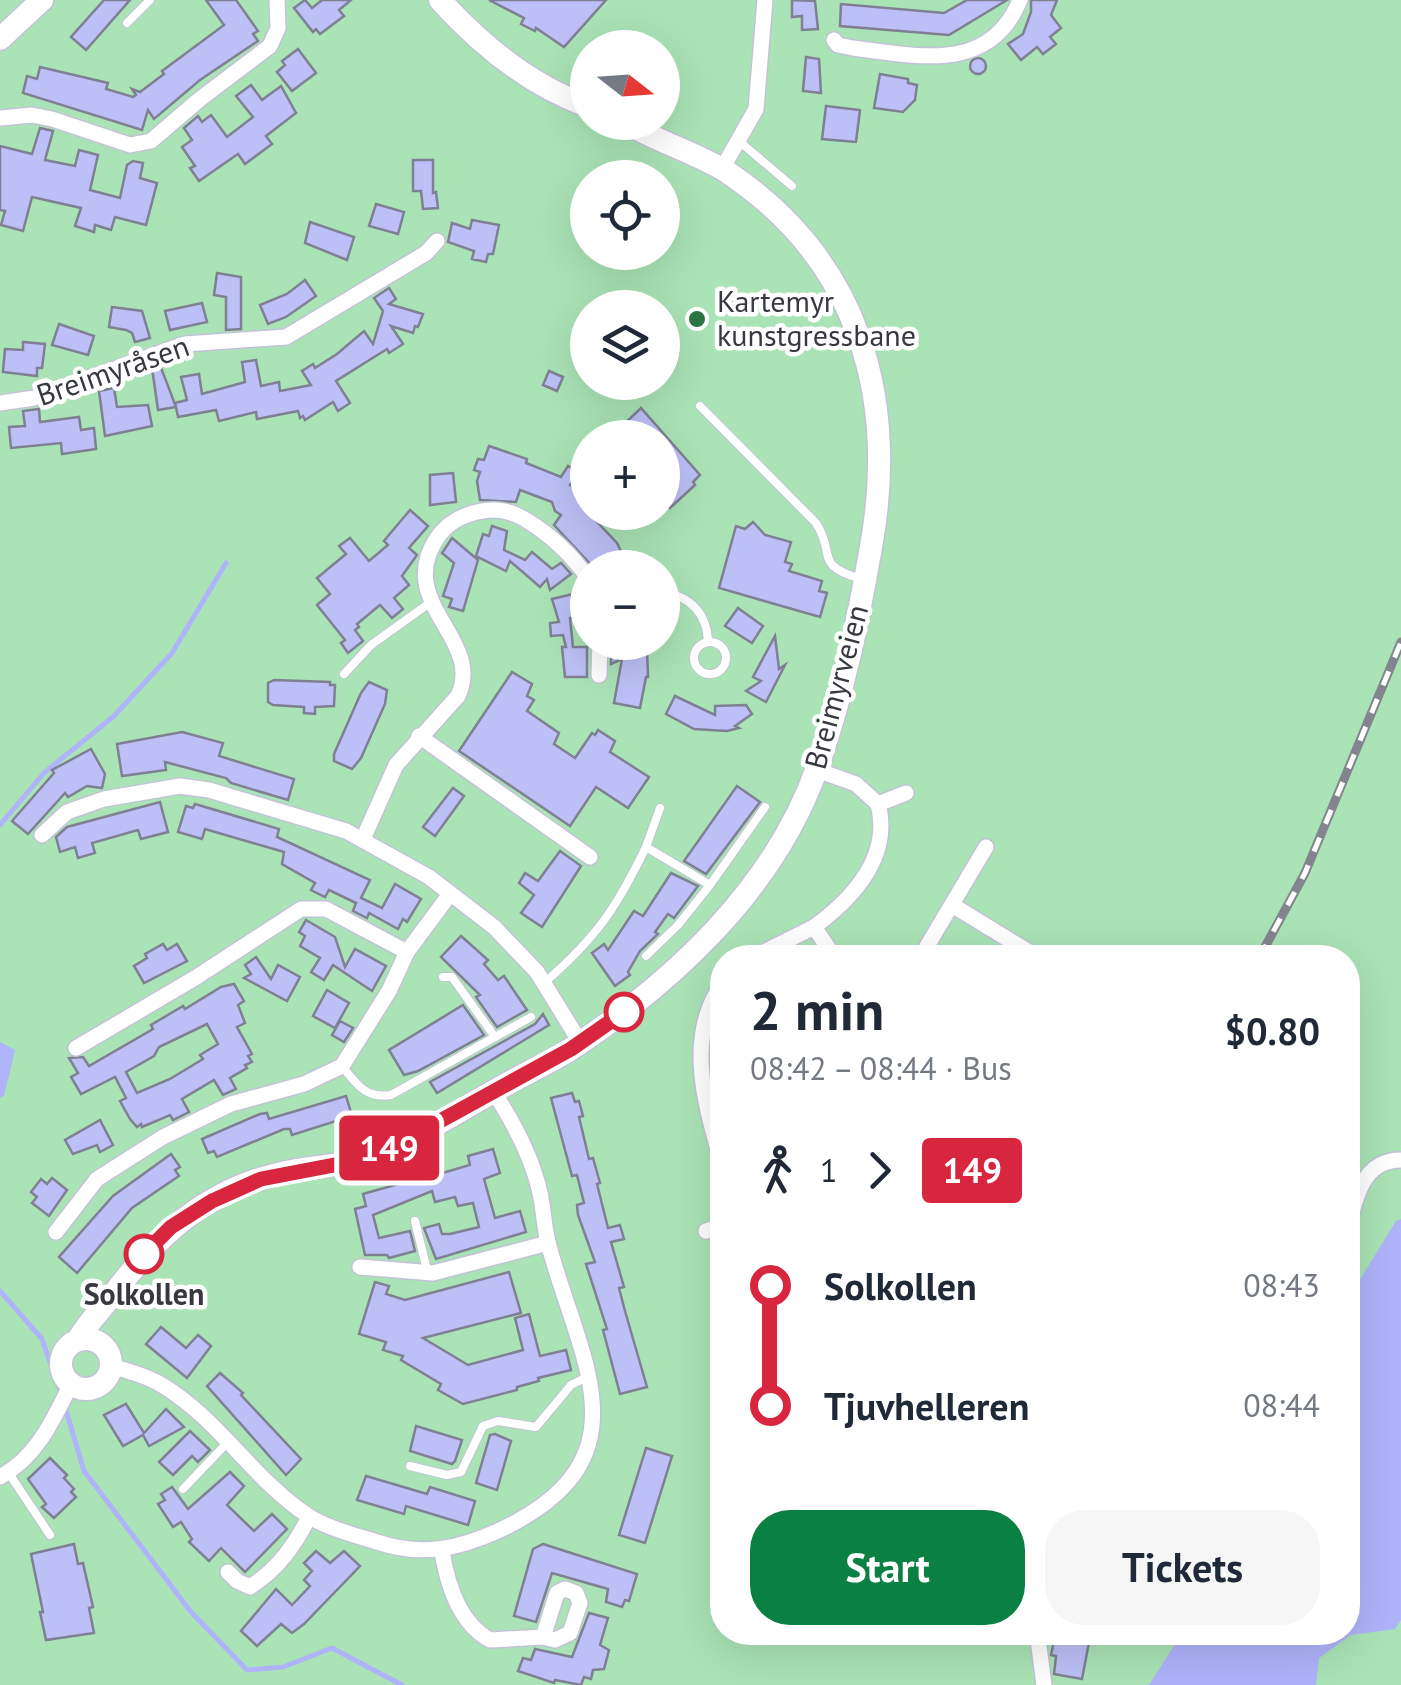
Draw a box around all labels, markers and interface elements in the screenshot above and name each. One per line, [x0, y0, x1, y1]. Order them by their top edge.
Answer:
north arrow [570, 30, 680, 140]
map controls [570, 30, 680, 660]
button: locate [570, 160, 680, 270]
place label: Kartemyr kunstgressbane [717, 281, 916, 354]
button: layers [570, 290, 680, 400]
marker: Kartemyr kunstgressbane [686, 308, 708, 330]
street label: Breimyråsen [31, 325, 194, 414]
button: + [570, 420, 680, 530]
button: − [570, 550, 680, 660]
street label: Breimyrveien [795, 600, 876, 773]
text: 2 min [750, 974, 884, 1045]
unlabelled marker [605, 993, 643, 1031]
text: $0.80 [1224, 1006, 1320, 1055]
text: 08:42 – 08:44 · Bus [750, 1047, 1012, 1089]
line badge: 149 [332, 1116, 446, 1180]
text: 149 [359, 1125, 419, 1171]
icon: walk [750, 1143, 805, 1198]
icon: forward [852, 1143, 907, 1198]
text: 149 [942, 1147, 1002, 1193]
text: 1 [820, 1149, 837, 1191]
marker: Solkollen [125, 1235, 163, 1273]
text: Solkollen [824, 1261, 977, 1310]
text: 08:43 [1243, 1264, 1320, 1306]
place label: Solkollen [84, 1274, 204, 1313]
text: Tjuvhelleren [824, 1381, 1029, 1430]
text: 08:44 [1243, 1384, 1320, 1426]
button: Start [750, 1510, 1025, 1625]
button: Tickets [1045, 1510, 1320, 1625]

